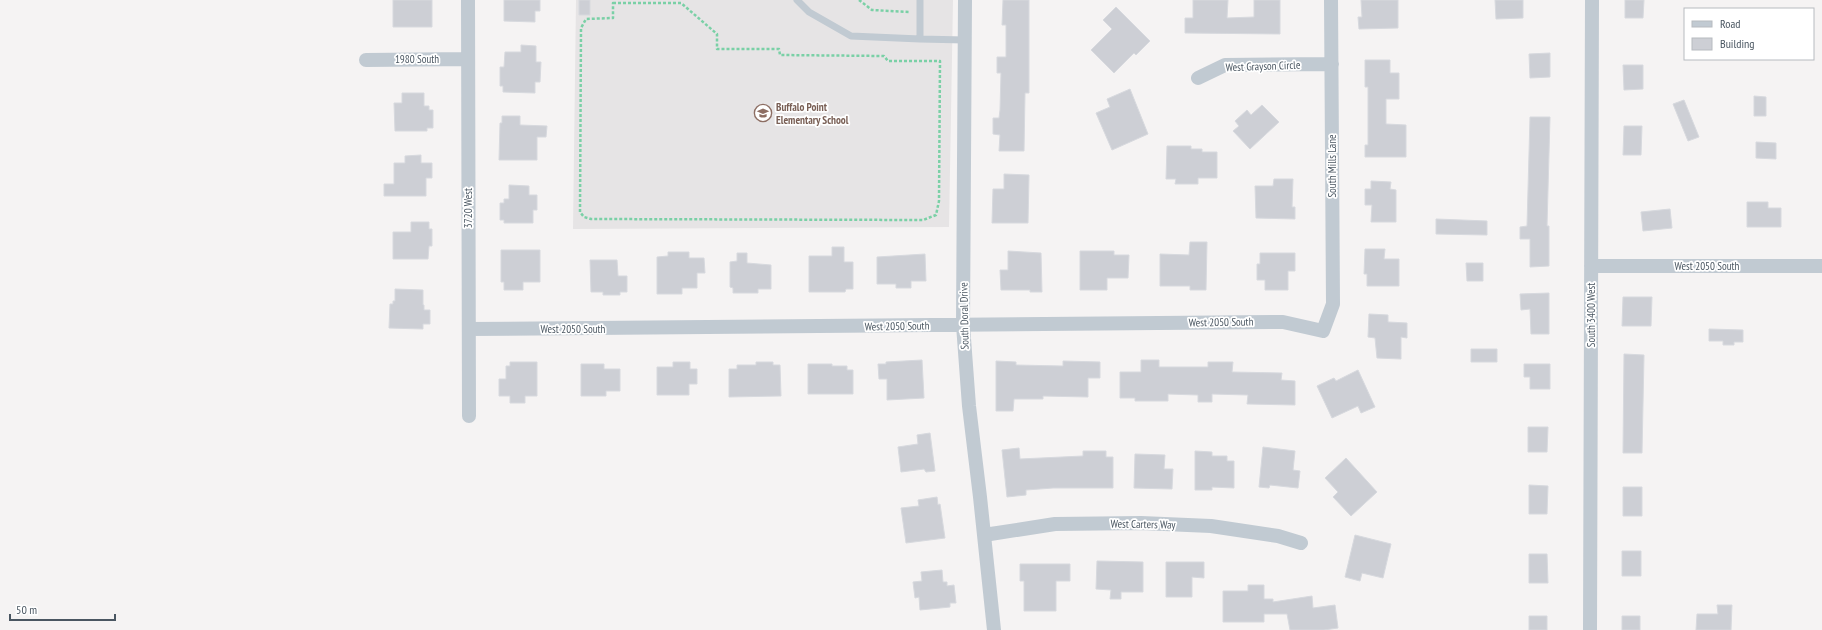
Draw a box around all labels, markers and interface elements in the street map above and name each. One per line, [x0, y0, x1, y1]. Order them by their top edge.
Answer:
legend [1684, 8, 1814, 60]
text: Road [1720, 16, 1740, 31]
text: Building [1720, 36, 1755, 51]
street label: 1980 South [395, 52, 439, 66]
street label: West Grayson Circle [1225, 58, 1301, 74]
place label: Buffalo Point Elementary School [776, 100, 849, 127]
school or university icon: Buffalo Point Elementary School [753, 103, 773, 123]
street label: South Mills Lane [1325, 134, 1339, 198]
street label: 3720 West [461, 188, 475, 228]
street label: West 2050 South [1675, 259, 1740, 273]
street label: South Doral Drive [956, 282, 972, 350]
street label: South 3400 West [1584, 283, 1598, 347]
street label: West 2050 South [1188, 314, 1254, 330]
street label: West 2050 South [864, 318, 930, 334]
street label: West 2050 South [541, 322, 606, 336]
street label: West Carters Way [1110, 516, 1177, 532]
scale bar [10, 596, 115, 622]
text: 50 m [16, 602, 37, 617]

